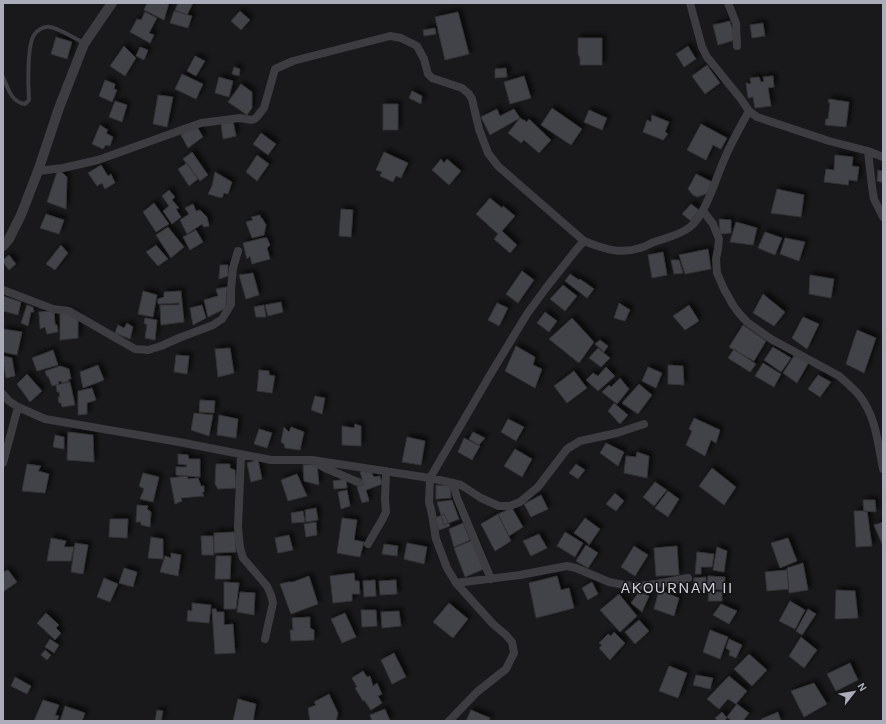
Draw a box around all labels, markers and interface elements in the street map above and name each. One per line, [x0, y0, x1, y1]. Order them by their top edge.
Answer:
district label: AKOURNAM II [621, 577, 733, 597]
north arrow [834, 672, 874, 712]
text: N [855, 680, 870, 694]

